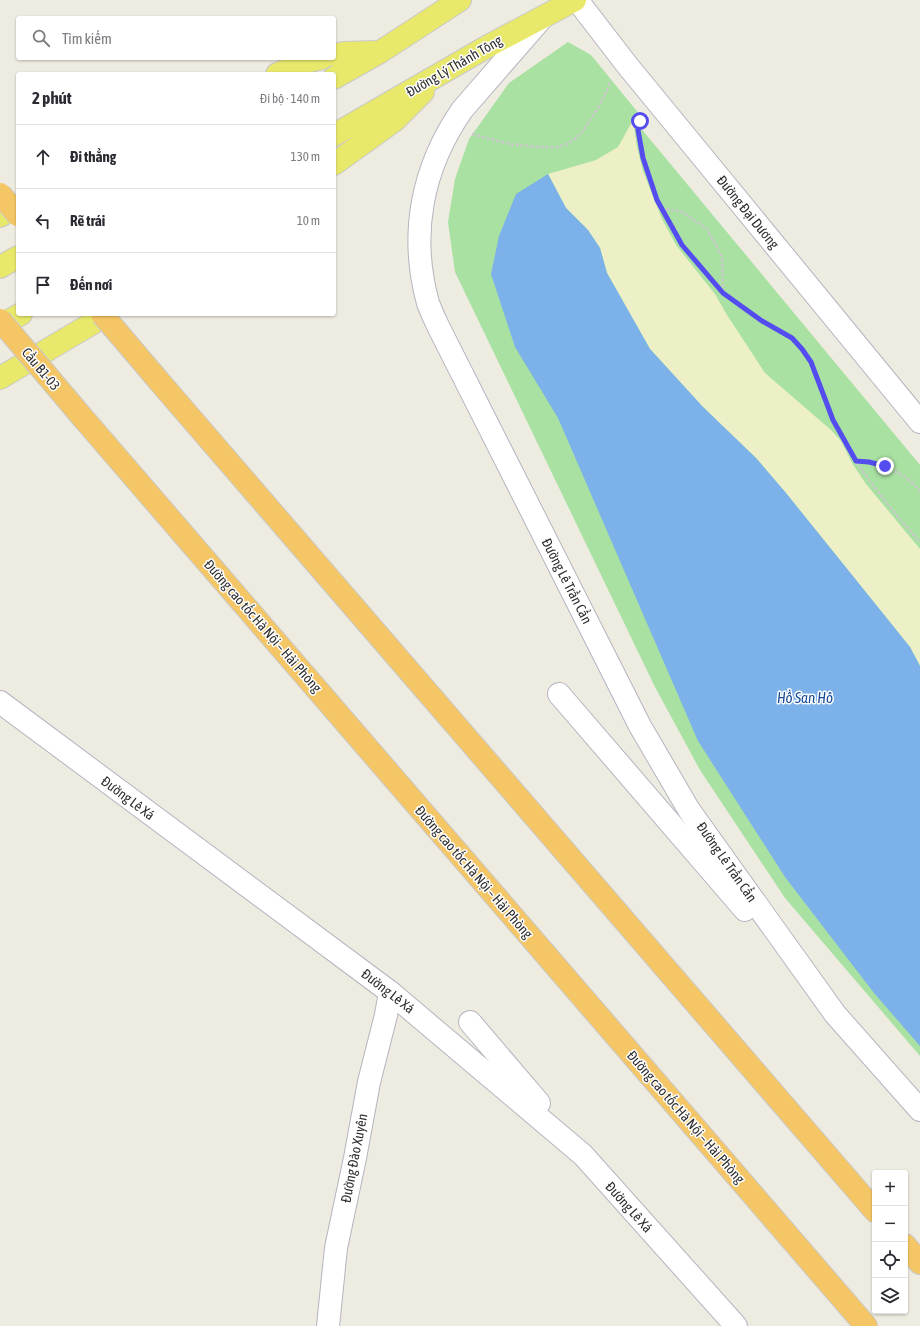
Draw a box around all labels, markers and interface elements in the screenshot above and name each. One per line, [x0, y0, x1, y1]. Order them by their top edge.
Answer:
search box [16, 16, 336, 60]
icon: search [30, 27, 52, 49]
text: Tìm kiếm [62, 30, 112, 47]
street label: Đường Lý Thánh Tông [403, 32, 505, 100]
text: 2 phút [32, 88, 72, 108]
text: Đi bộ · 140 m [260, 91, 320, 106]
route start [631, 112, 649, 130]
icon: ahead [32, 146, 54, 168]
text: Đi thẳng [70, 148, 116, 165]
text: 130 m [291, 149, 320, 164]
street label: Đường Đại Dương [714, 172, 782, 252]
icon: left [32, 210, 54, 232]
text: Rẽ trái [70, 212, 105, 229]
text: 10 m [297, 213, 320, 228]
icon: arrive [32, 274, 54, 296]
text: Đến nơi [70, 276, 112, 293]
street label: Cầu B1-03 [19, 344, 64, 394]
route end [876, 457, 894, 475]
street label: Đường Lê Trần Cẩn [539, 535, 596, 626]
street label: Đường cao tốc Hà Nội – Hải Phòng [201, 556, 326, 696]
water label: Hồ San Hô [777, 689, 833, 706]
street label: Đường Lê Xá [98, 773, 158, 823]
street label: Đường cao tốc Hà Nội – Hải Phòng [412, 802, 537, 942]
street label: Đường Lê Trần Cẩn [694, 819, 761, 905]
street label: Đường Lê Xá [358, 965, 418, 1017]
street label: Đường cao tốc Hà Nội – Hải Phòng [624, 1047, 749, 1187]
street label: Đường Đào Xuyên [338, 1112, 370, 1204]
map controls [872, 1170, 908, 1314]
button: + [872, 1170, 908, 1206]
street label: Đường Lê Xá [602, 1178, 656, 1236]
button: − [872, 1206, 908, 1242]
button: locate [872, 1242, 908, 1278]
button: layers [872, 1278, 908, 1314]

